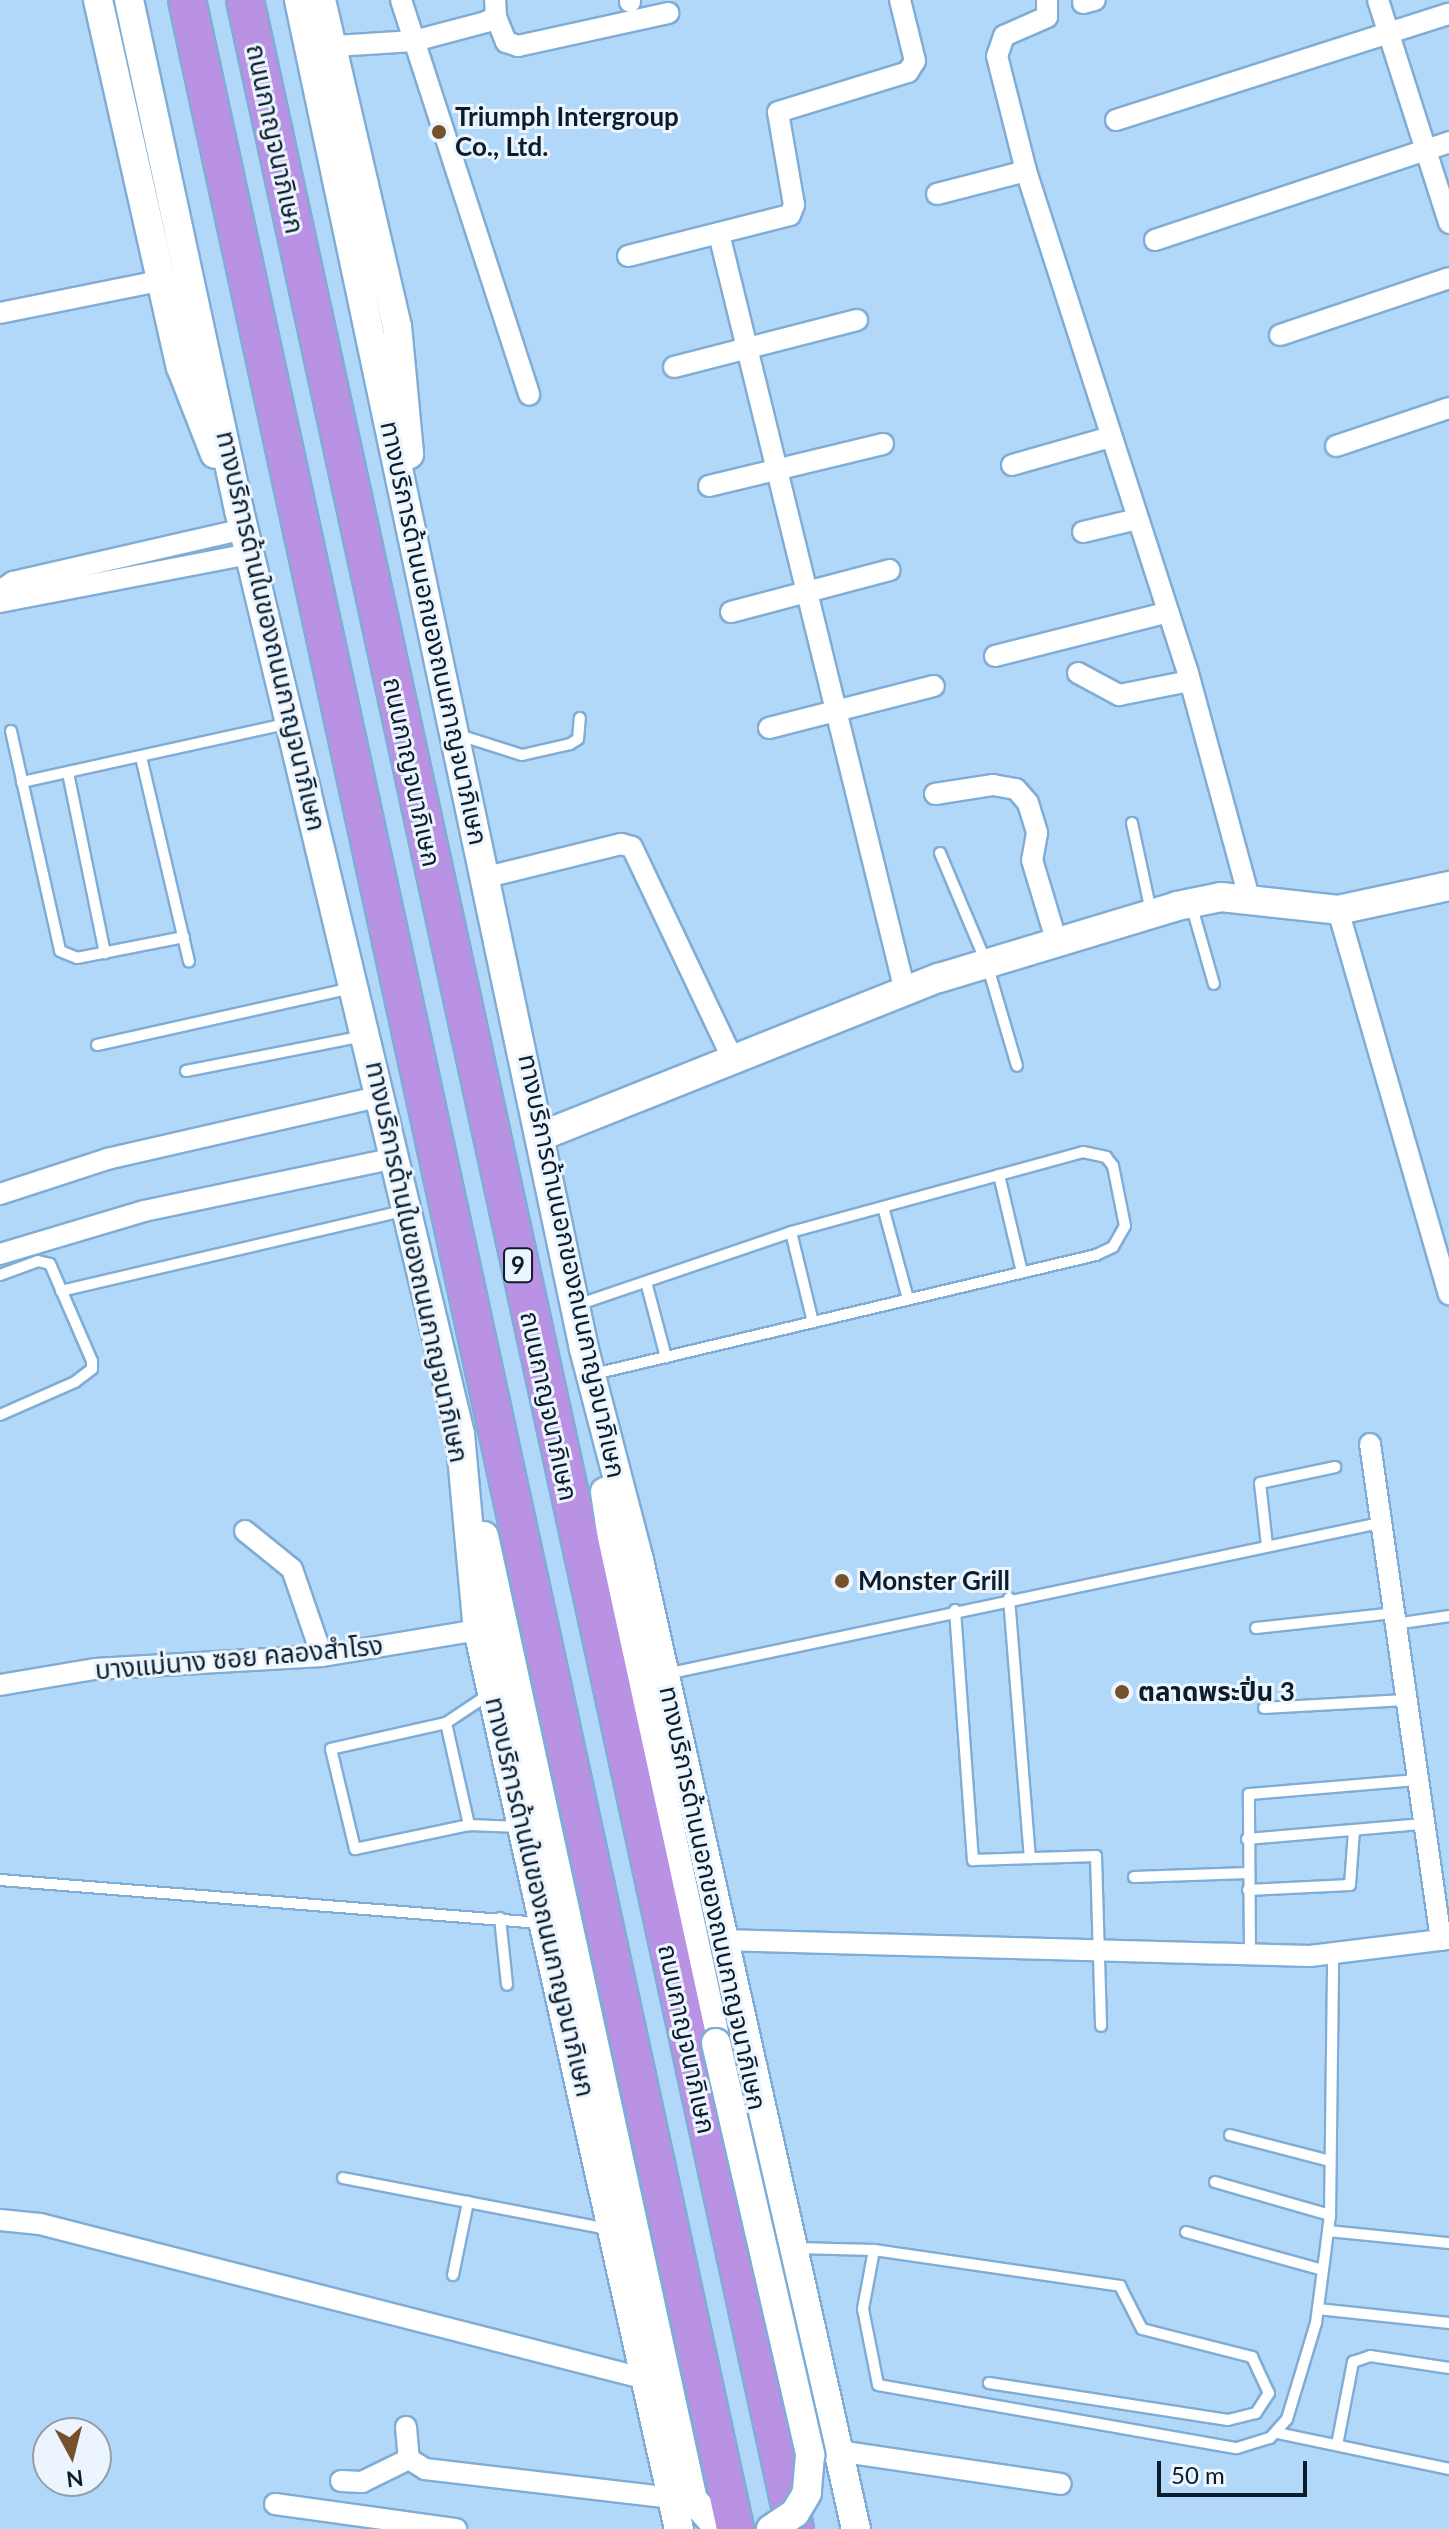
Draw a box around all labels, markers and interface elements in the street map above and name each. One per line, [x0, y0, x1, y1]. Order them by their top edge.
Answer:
street label: ถนนกาญจนาภิเษก [240, 41, 310, 237]
place label: Triumph Intergroup Co., Ltd. [455, 101, 679, 162]
marker: Triumph Intergroup Co., Ltd. [430, 123, 448, 141]
street label: ทางบริการด้านนอกของถนนกาญจนาภิเษก [374, 418, 494, 848]
street label: ทางบริการด้านในของถนนกาญจนาภิเษก [210, 428, 332, 834]
street label: ถนนกาญจนาภิเษก [377, 674, 447, 870]
street label: ทางบริการด้านนอกของถนนกาญจนาภิเษก [512, 1051, 632, 1481]
street label: ทางบริการด้านในของถนนกาญจนาภิเษก [359, 1059, 475, 1465]
road number: 9 [502, 1245, 534, 1285]
street label: ถนนกาญจนาภิเษก [514, 1308, 584, 1504]
place label: Monster Grill [858, 1565, 1011, 1597]
marker: Monster Grill [833, 1572, 851, 1590]
street label: บางแม่นาง ซอย คลองสำโรง [94, 1630, 384, 1686]
place label: ตลาดพระปิ่น 3 [1138, 1676, 1295, 1708]
street label: ทางบริการด้านนอกของถนนกาญจนาภิเษก [653, 1683, 773, 2113]
marker: ตลาดพระปิ่น 3 [1113, 1683, 1131, 1701]
street label: ทางบริการด้านในของถนนกาญจนาภิเษก [479, 1694, 601, 2100]
street label: ถนนกาญจนาภิเษก [652, 1941, 722, 2137]
north arrow [32, 2417, 112, 2497]
scale bar [1161, 2445, 1311, 2495]
text: 50 m [1171, 2460, 1225, 2489]
text: N [65, 2465, 85, 2494]

